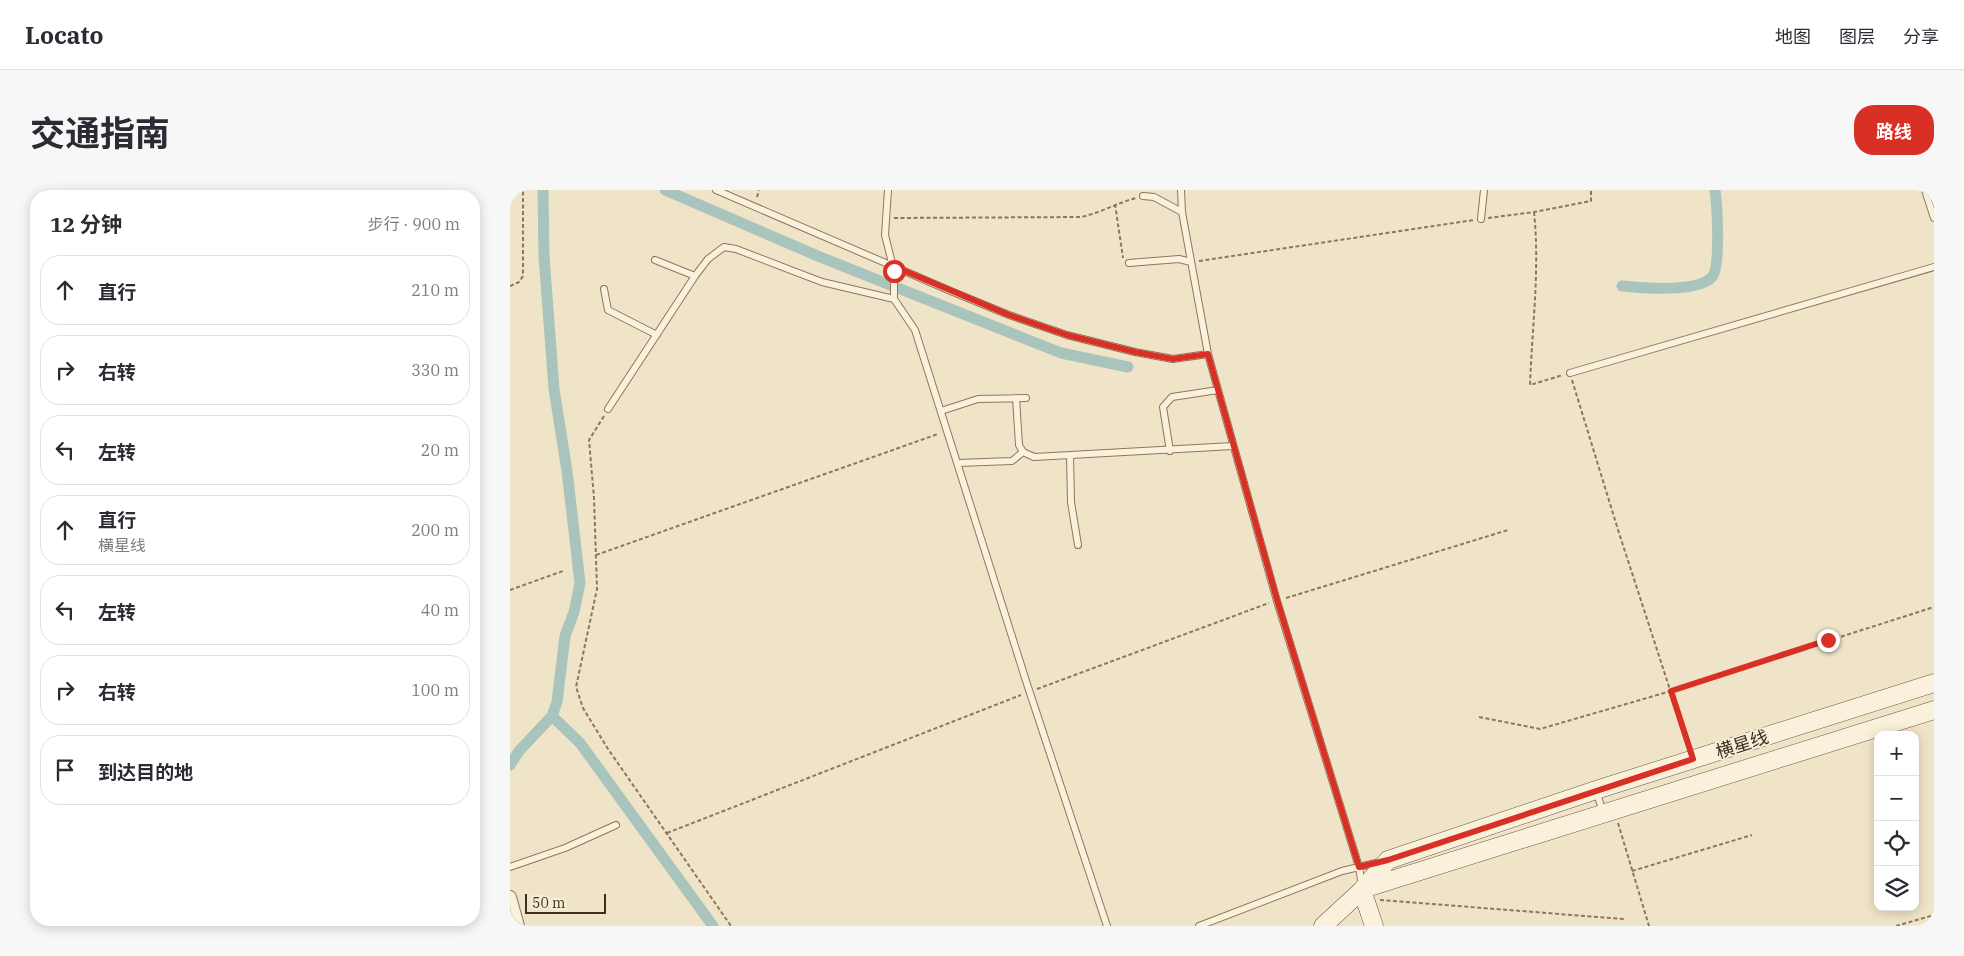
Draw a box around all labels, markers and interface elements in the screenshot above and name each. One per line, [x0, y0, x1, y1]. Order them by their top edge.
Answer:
text: Locato [25, 19, 103, 51]
text: 地图 [1775, 25, 1811, 48]
text: 图层 [1839, 25, 1875, 48]
text: 分享 [1903, 25, 1939, 48]
button: 路线 [1854, 105, 1934, 155]
text: 交通指南 [30, 110, 170, 156]
text: 12 分钟 [50, 210, 122, 238]
text: 步行 · 900 m [368, 214, 460, 234]
route start [883, 260, 906, 283]
icon: ahead [51, 276, 79, 304]
text: 直行 [98, 280, 136, 304]
text: 210 m [411, 280, 459, 300]
icon: right [51, 356, 79, 384]
text: 右转 [98, 360, 136, 384]
text: 330 m [411, 360, 459, 380]
icon: left [51, 436, 79, 464]
text: 左转 [98, 440, 136, 464]
text: 20 m [421, 440, 459, 460]
text: 直行 [98, 508, 136, 532]
icon: ahead [51, 516, 79, 544]
text: 200 m [411, 520, 459, 540]
text: 横星线 [98, 535, 146, 555]
icon: left [51, 596, 79, 624]
text: 左转 [98, 600, 136, 624]
text: 40 m [421, 600, 459, 620]
route end [1817, 629, 1840, 652]
icon: right [51, 676, 79, 704]
text: 右转 [98, 680, 136, 704]
text: 100 m [411, 680, 459, 700]
street label: 横星线 [1713, 725, 1771, 763]
map controls [1874, 731, 1919, 911]
button: + [1874, 731, 1919, 776]
icon: arrive [51, 756, 79, 784]
text: 到达目的地 [98, 760, 193, 784]
button: − [1874, 776, 1919, 821]
button: locate [1874, 821, 1919, 866]
button: layers [1874, 866, 1919, 911]
scale bar [525, 891, 606, 914]
text: 50 m [532, 894, 565, 912]

